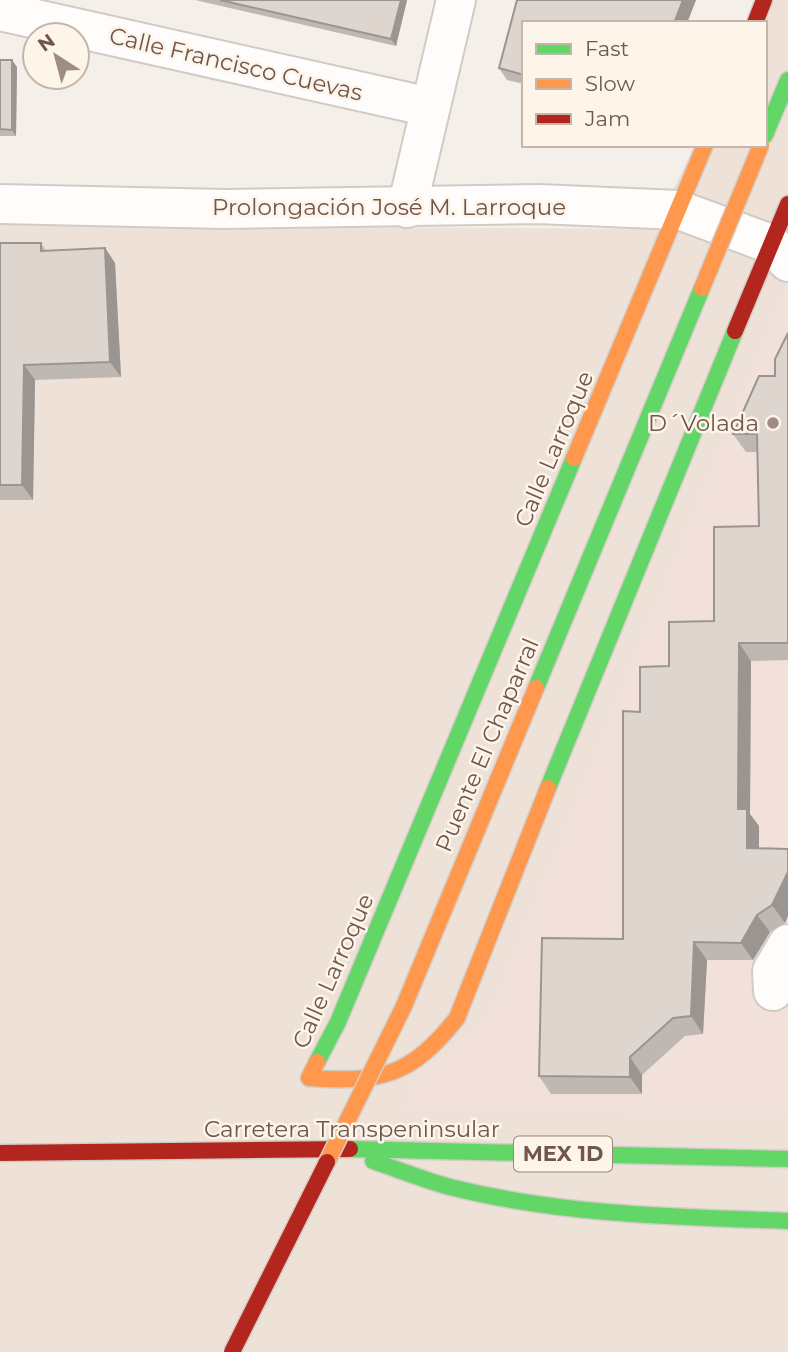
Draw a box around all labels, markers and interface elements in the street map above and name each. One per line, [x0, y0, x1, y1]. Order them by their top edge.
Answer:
north arrow [21, 21, 91, 91]
street label: Calle Francisco Cuevas [107, 21, 365, 107]
legend [522, 21, 767, 147]
text: N [33, 29, 59, 56]
text: Fast [585, 36, 629, 61]
text: Slow [585, 71, 635, 96]
text: Jam [584, 106, 630, 131]
street label: Prolongación José M. Larroque [212, 193, 566, 221]
street label: Calle Larroque [509, 367, 599, 531]
place label: D´Volada [648, 409, 759, 437]
marker: D´Volada [765, 415, 781, 431]
street label: Puente El Chaparral [429, 634, 545, 856]
street label: Calle Larroque [286, 889, 380, 1053]
street label: Carretera Transpeninsular [204, 1115, 500, 1143]
road number: MEX 1D [514, 1136, 612, 1172]

